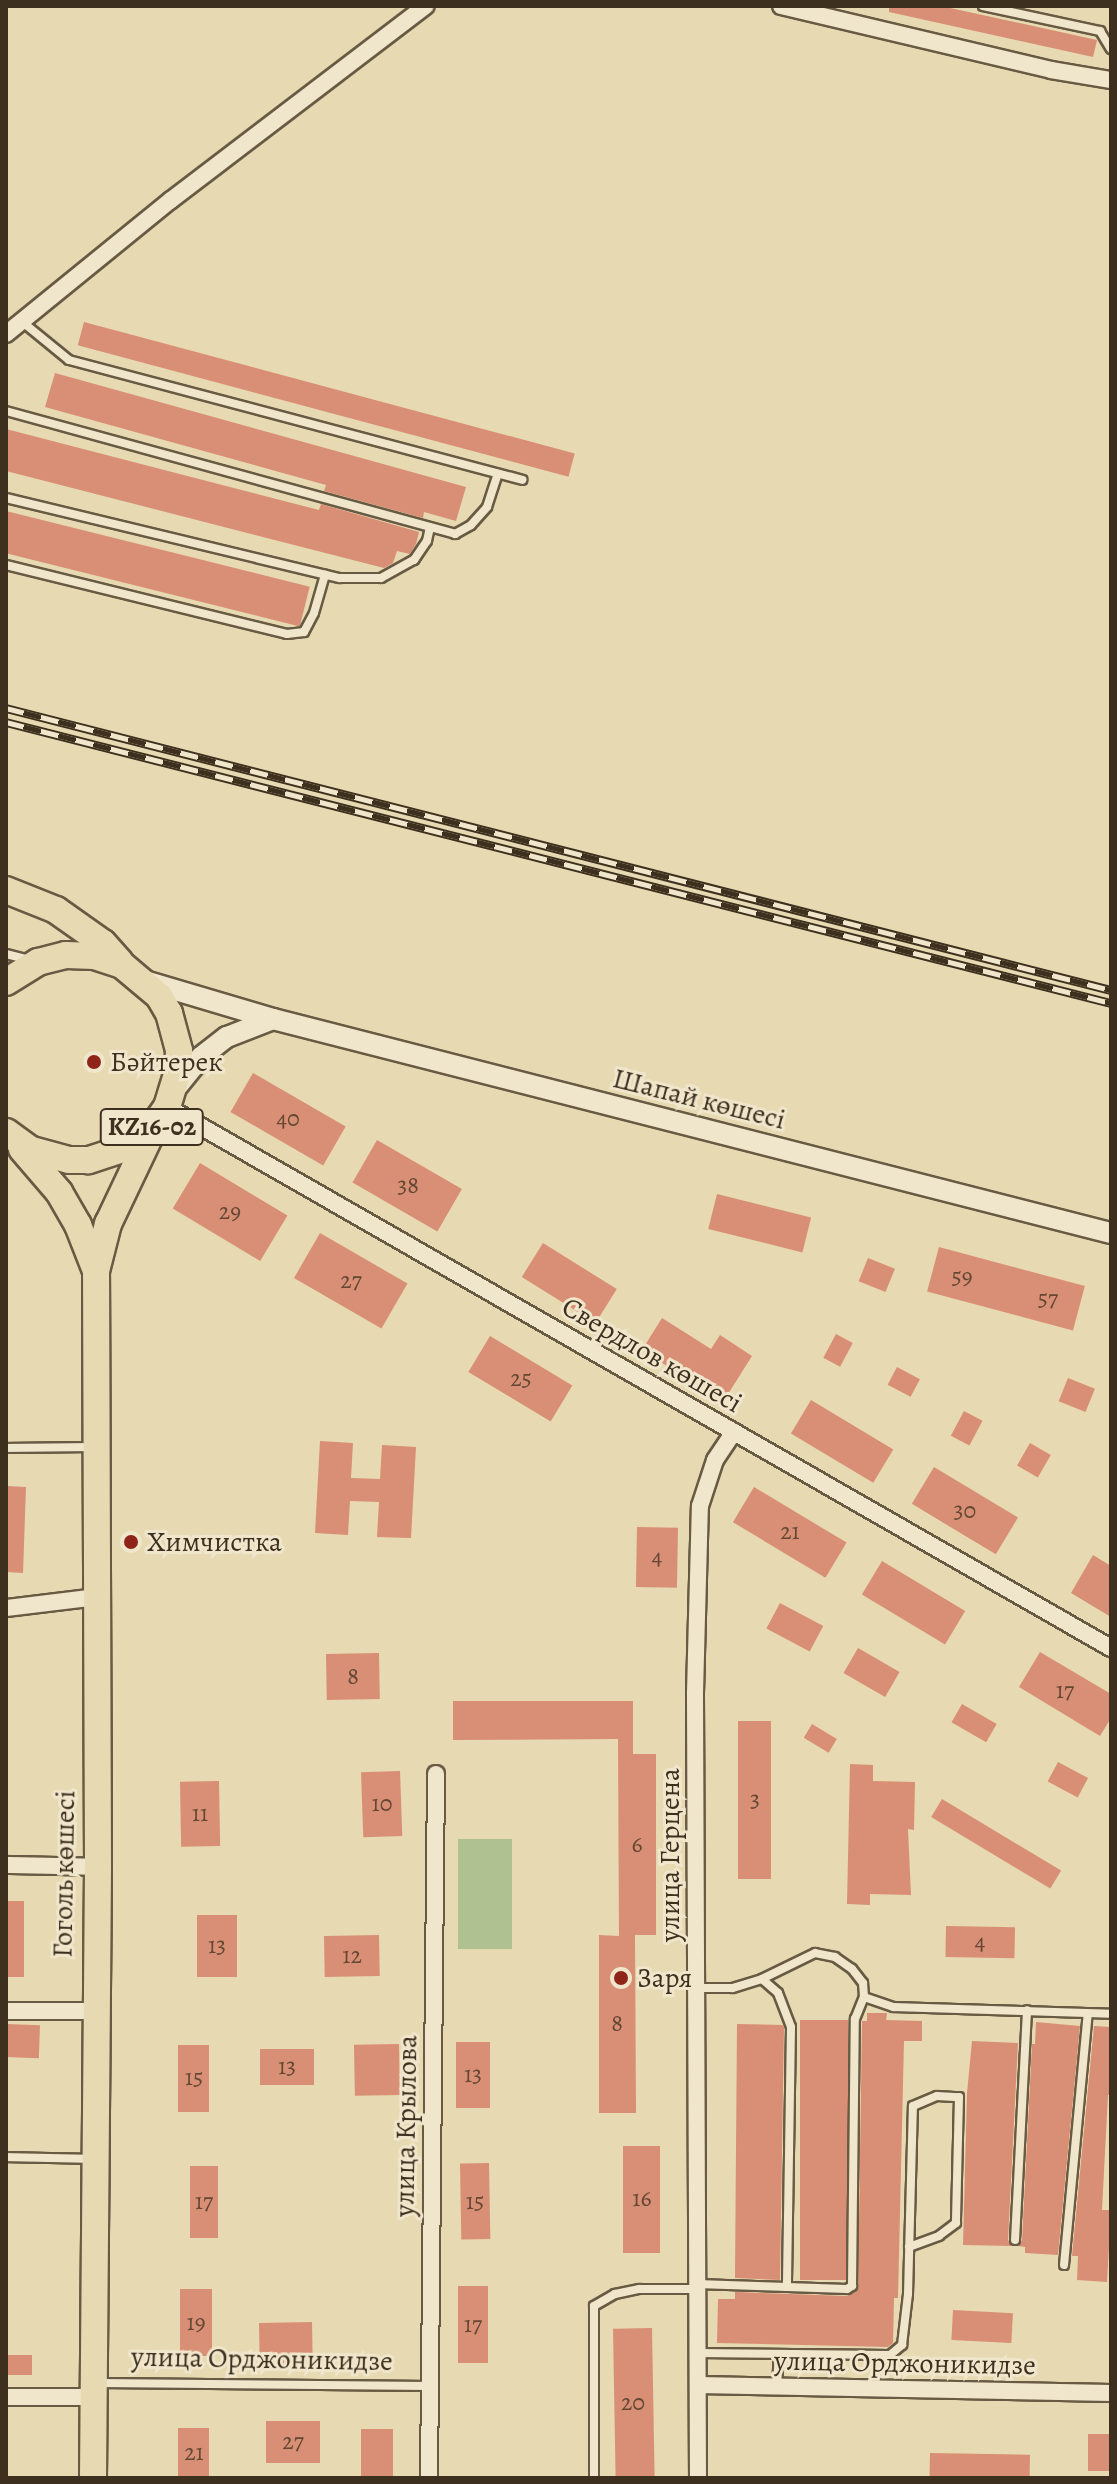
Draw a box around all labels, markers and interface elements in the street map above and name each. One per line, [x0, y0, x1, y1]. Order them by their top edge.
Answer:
place label: Бәйтерек [110, 1045, 223, 1079]
marker: Бәйтерек [85, 1053, 103, 1071]
street label: Шапай көшесі [609, 1061, 789, 1137]
road number: KZ16-02 [98, 1105, 206, 1149]
house number: 40 [276, 1105, 300, 1133]
house number: 38 [397, 1172, 419, 1200]
house number: 29 [219, 1198, 241, 1226]
house number: 59 [951, 1263, 973, 1291]
house number: 27 [340, 1267, 362, 1295]
house number: 57 [1038, 1285, 1058, 1313]
street label: Свердлов көшесі [556, 1290, 748, 1420]
house number: 25 [510, 1365, 532, 1393]
house number: 30 [954, 1497, 976, 1525]
house number: 21 [780, 1518, 800, 1546]
place label: Химчистка [147, 1525, 282, 1559]
marker: Химчистка [122, 1533, 140, 1551]
house number: 4 [652, 1543, 662, 1571]
house number: 8 [347, 1663, 359, 1691]
house number: 17 [1056, 1677, 1074, 1705]
street label: улица Герцена [653, 1768, 687, 1942]
house number: 3 [750, 1786, 760, 1814]
street label: Гоголь көшесі [46, 1790, 82, 1958]
house number: 10 [372, 1790, 392, 1818]
house number: 11 [192, 1800, 208, 1828]
house number: 6 [631, 1831, 643, 1859]
house number: 4 [975, 1928, 985, 1956]
house number: 13 [208, 1932, 226, 1960]
house number: 12 [342, 1942, 362, 1970]
place label: Заря [637, 1961, 692, 1995]
marker: Заря [612, 1969, 630, 1987]
house number: 8 [611, 2010, 623, 2038]
street label: улица Крылова [388, 2035, 424, 2217]
house number: 13 [278, 2053, 296, 2081]
house number: 13 [464, 2061, 482, 2089]
house number: 15 [185, 2064, 203, 2092]
house number: 16 [632, 2185, 652, 2213]
house number: 17 [195, 2188, 213, 2216]
house number: 15 [466, 2188, 484, 2216]
house number: 19 [186, 2309, 206, 2337]
house number: 17 [464, 2311, 482, 2339]
street label: улица Орджоникидзе [131, 2340, 393, 2378]
street label: улица Орджоникидзе [774, 2344, 1036, 2382]
house number: 20 [621, 2389, 645, 2417]
house number: 27 [282, 2428, 304, 2456]
house number: 21 [184, 2439, 204, 2467]

